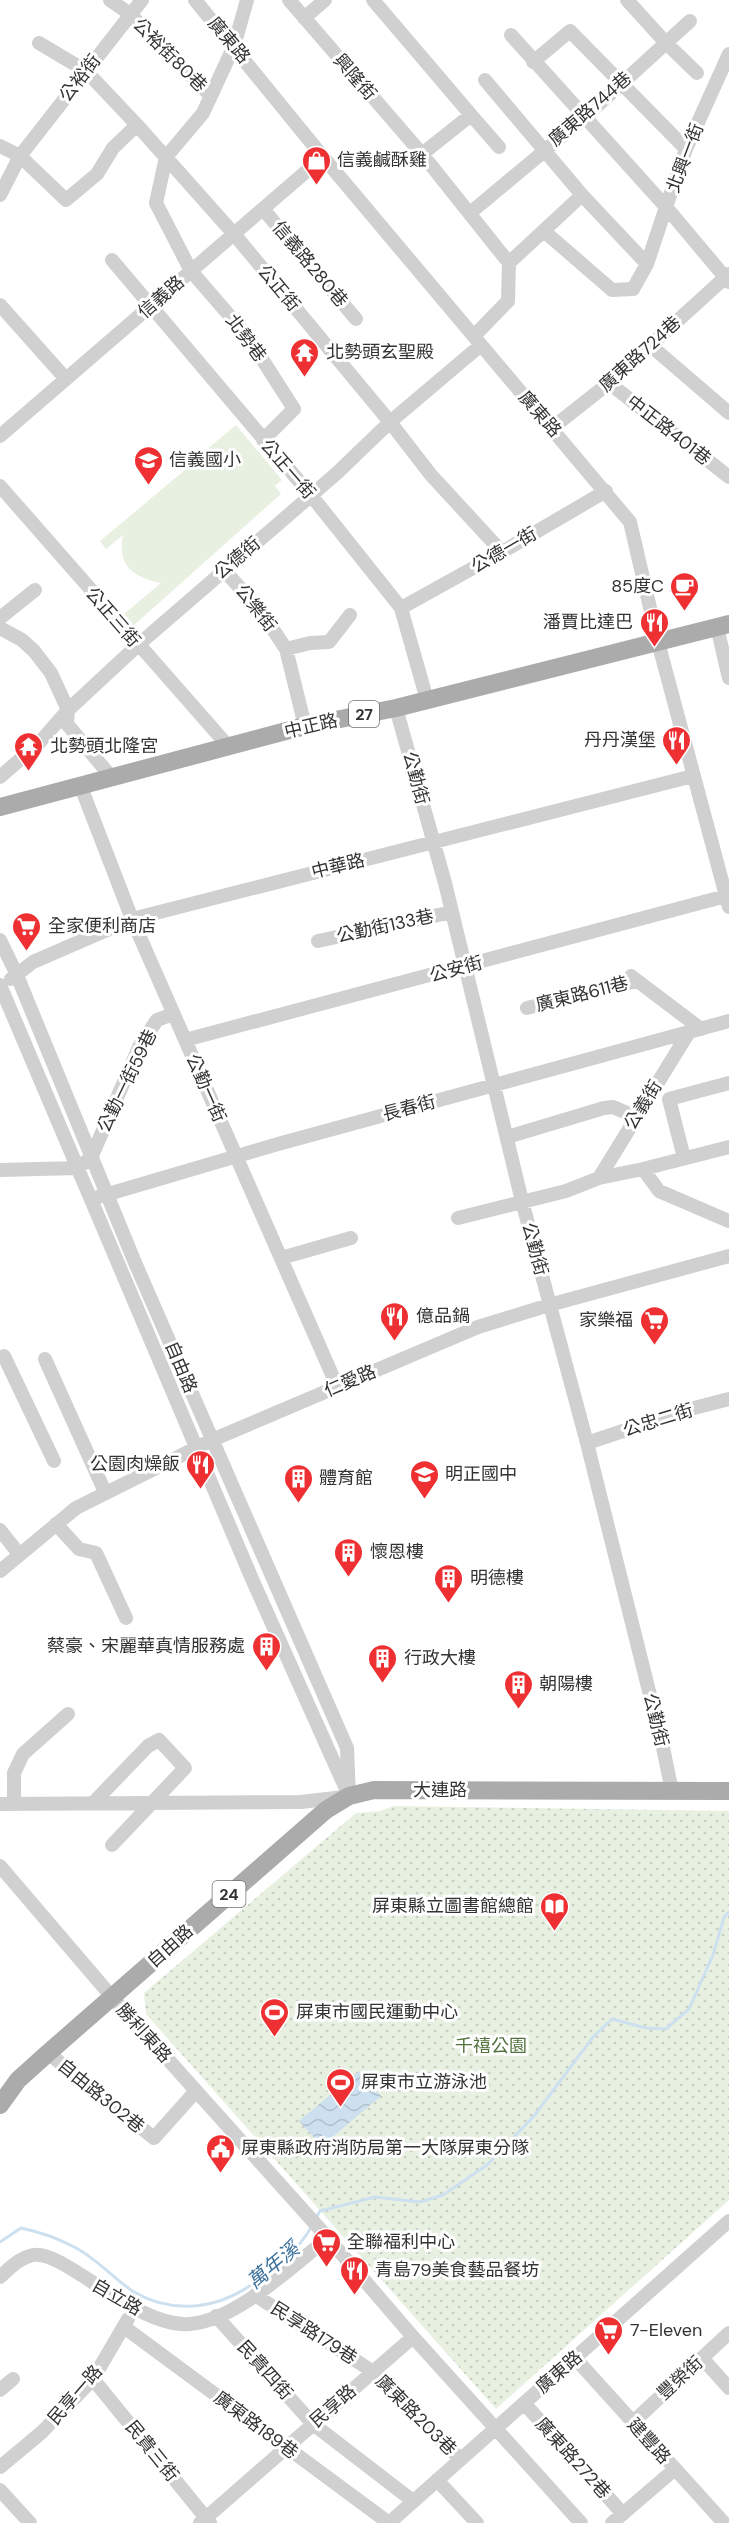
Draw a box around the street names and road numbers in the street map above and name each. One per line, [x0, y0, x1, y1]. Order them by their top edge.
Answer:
street label: 廣東路 [202, 12, 256, 68]
street label: 公裕街80巷 [128, 13, 212, 97]
street label: 公裕街 [54, 49, 106, 107]
street label: 興隆街 [328, 49, 382, 105]
street label: 廣東路744巷 [543, 66, 637, 152]
street label: 北興一街 [661, 120, 709, 196]
street label: 信義路280巷 [267, 216, 353, 312]
street label: 公正街 [252, 260, 306, 316]
street label: 信義路 [133, 270, 189, 324]
street label: 北勢巷 [220, 309, 272, 367]
street label: 廣東路724巷 [594, 311, 686, 397]
street label: 廣東路 [513, 386, 567, 442]
street label: 中正路401巷 [622, 389, 716, 471]
street label: 公正一街 [255, 434, 321, 504]
street label: 公德一街 [467, 522, 541, 578]
street label: 公德街 [209, 531, 265, 585]
street label: 公樂街 [230, 579, 282, 637]
street label: 公正三街 [80, 582, 146, 652]
road number: 27 [349, 701, 379, 727]
street label: 中正路 [282, 708, 340, 744]
street label: 公勤街 [397, 749, 435, 807]
street label: 中華路 [309, 848, 367, 884]
street label: 公勤街133巷 [334, 904, 436, 948]
street label: 公安街 [427, 950, 485, 988]
street label: 廣東路611巷 [533, 971, 631, 1017]
street label: 公勤一街59巷 [92, 1026, 162, 1136]
street label: 公勤一街 [180, 1050, 232, 1126]
street label: 公義街 [619, 1076, 667, 1134]
street label: 長春街 [380, 1089, 438, 1127]
street label: 公勤街 [516, 1220, 554, 1278]
street label: 自由路 [159, 1337, 203, 1397]
street label: 仁愛路 [320, 1359, 380, 1403]
street label: 公忠二街 [620, 1398, 696, 1442]
street label: 公勤街 [638, 1691, 674, 1749]
street label: 大連路 [413, 1778, 467, 1802]
road number: 24 [212, 1881, 246, 1907]
street label: 自由路 [142, 1919, 198, 1973]
street label: 勝利東路 [111, 1998, 177, 2068]
street label: 自由路302巷 [53, 2054, 149, 2138]
street label: 自立路 [88, 2273, 146, 2321]
street label: 民享路179巷 [266, 2296, 362, 2370]
street label: 民貴四街 [232, 2335, 298, 2405]
street label: 廣東路 [531, 2345, 587, 2399]
street label: 豐榮街 [652, 2351, 708, 2405]
street label: 民享一路 [42, 2360, 108, 2430]
street label: 廣東路203巷 [370, 2369, 462, 2461]
street label: 民享路 [305, 2379, 361, 2433]
street label: 廣東路189巷 [209, 2386, 303, 2464]
street label: 廣東路272巷 [530, 2412, 616, 2504]
street label: 建豐路 [622, 2413, 676, 2469]
street label: 民貴三街 [120, 2415, 184, 2487]

